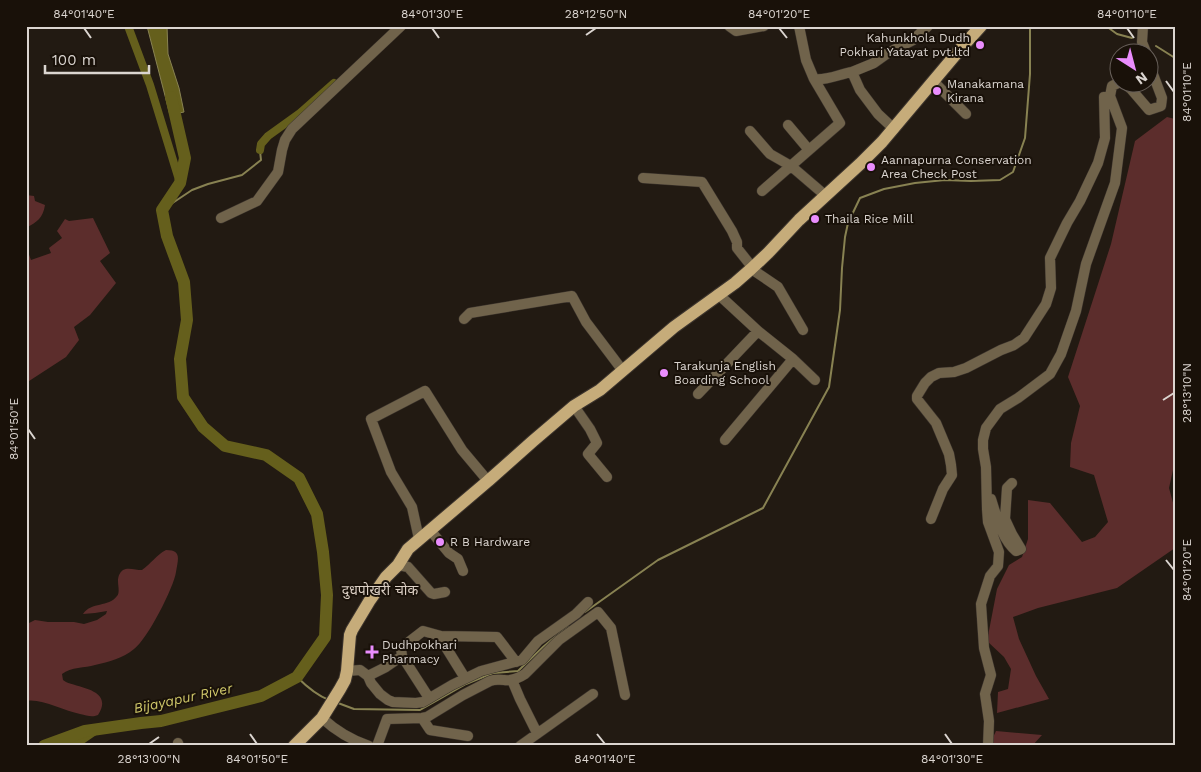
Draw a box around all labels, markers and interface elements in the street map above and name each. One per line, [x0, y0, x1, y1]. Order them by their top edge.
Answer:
text: 84°01'40"E [53, 7, 115, 21]
text: 84°01'30"E [401, 7, 463, 21]
text: 28°12'50"N [565, 7, 627, 21]
text: 84°01'20"E [748, 7, 810, 21]
text: 84°01'10"E [1097, 7, 1157, 21]
place label: Kahunkhola Dudh Pokhari Yatayat pvt.ltd [840, 31, 970, 59]
marker: Kahunkhola Dudh Pokhari Yatayat pvt.ltd [974, 39, 986, 51]
scale bar [45, 42, 149, 74]
north arrow [1108, 42, 1158, 92]
text: 100 m [52, 51, 96, 69]
text: 84°01'10"E [1180, 62, 1194, 122]
text: N [1133, 69, 1151, 88]
place label: Manakamana Kirana [947, 77, 1024, 105]
marker: Manakamana Kirana [931, 85, 943, 97]
place label: Aannapurna Conservation Area Check Post [881, 153, 1032, 181]
marker: Aannapurna Conservation Area Check Post [865, 161, 877, 173]
place label: Thaila Rice Mill [825, 212, 914, 226]
marker: Thaila Rice Mill [809, 213, 821, 225]
place label: Tarakunja English Boarding School [674, 359, 776, 387]
text: 28°13'10"N [1180, 363, 1194, 423]
marker: Tarakunja English Boarding School [658, 367, 670, 379]
text: 84°01'50"E [7, 398, 21, 460]
place label: R B Hardware [450, 535, 530, 549]
marker: R B Hardware [434, 536, 446, 548]
text: 84°01'20"E [1180, 539, 1194, 601]
district label: दुधपोखरी चोक [342, 582, 418, 600]
place label: Dudhpokhari Pharmacy [382, 638, 457, 666]
marker: Dudhpokhari Pharmacy [366, 646, 378, 658]
water label: Bijayapur River [132, 680, 234, 716]
text: 28°13'00"N [118, 752, 180, 766]
text: 84°01'50"E [226, 752, 288, 766]
text: 84°01'40"E [574, 752, 636, 766]
text: 84°01'30"E [921, 752, 983, 766]

